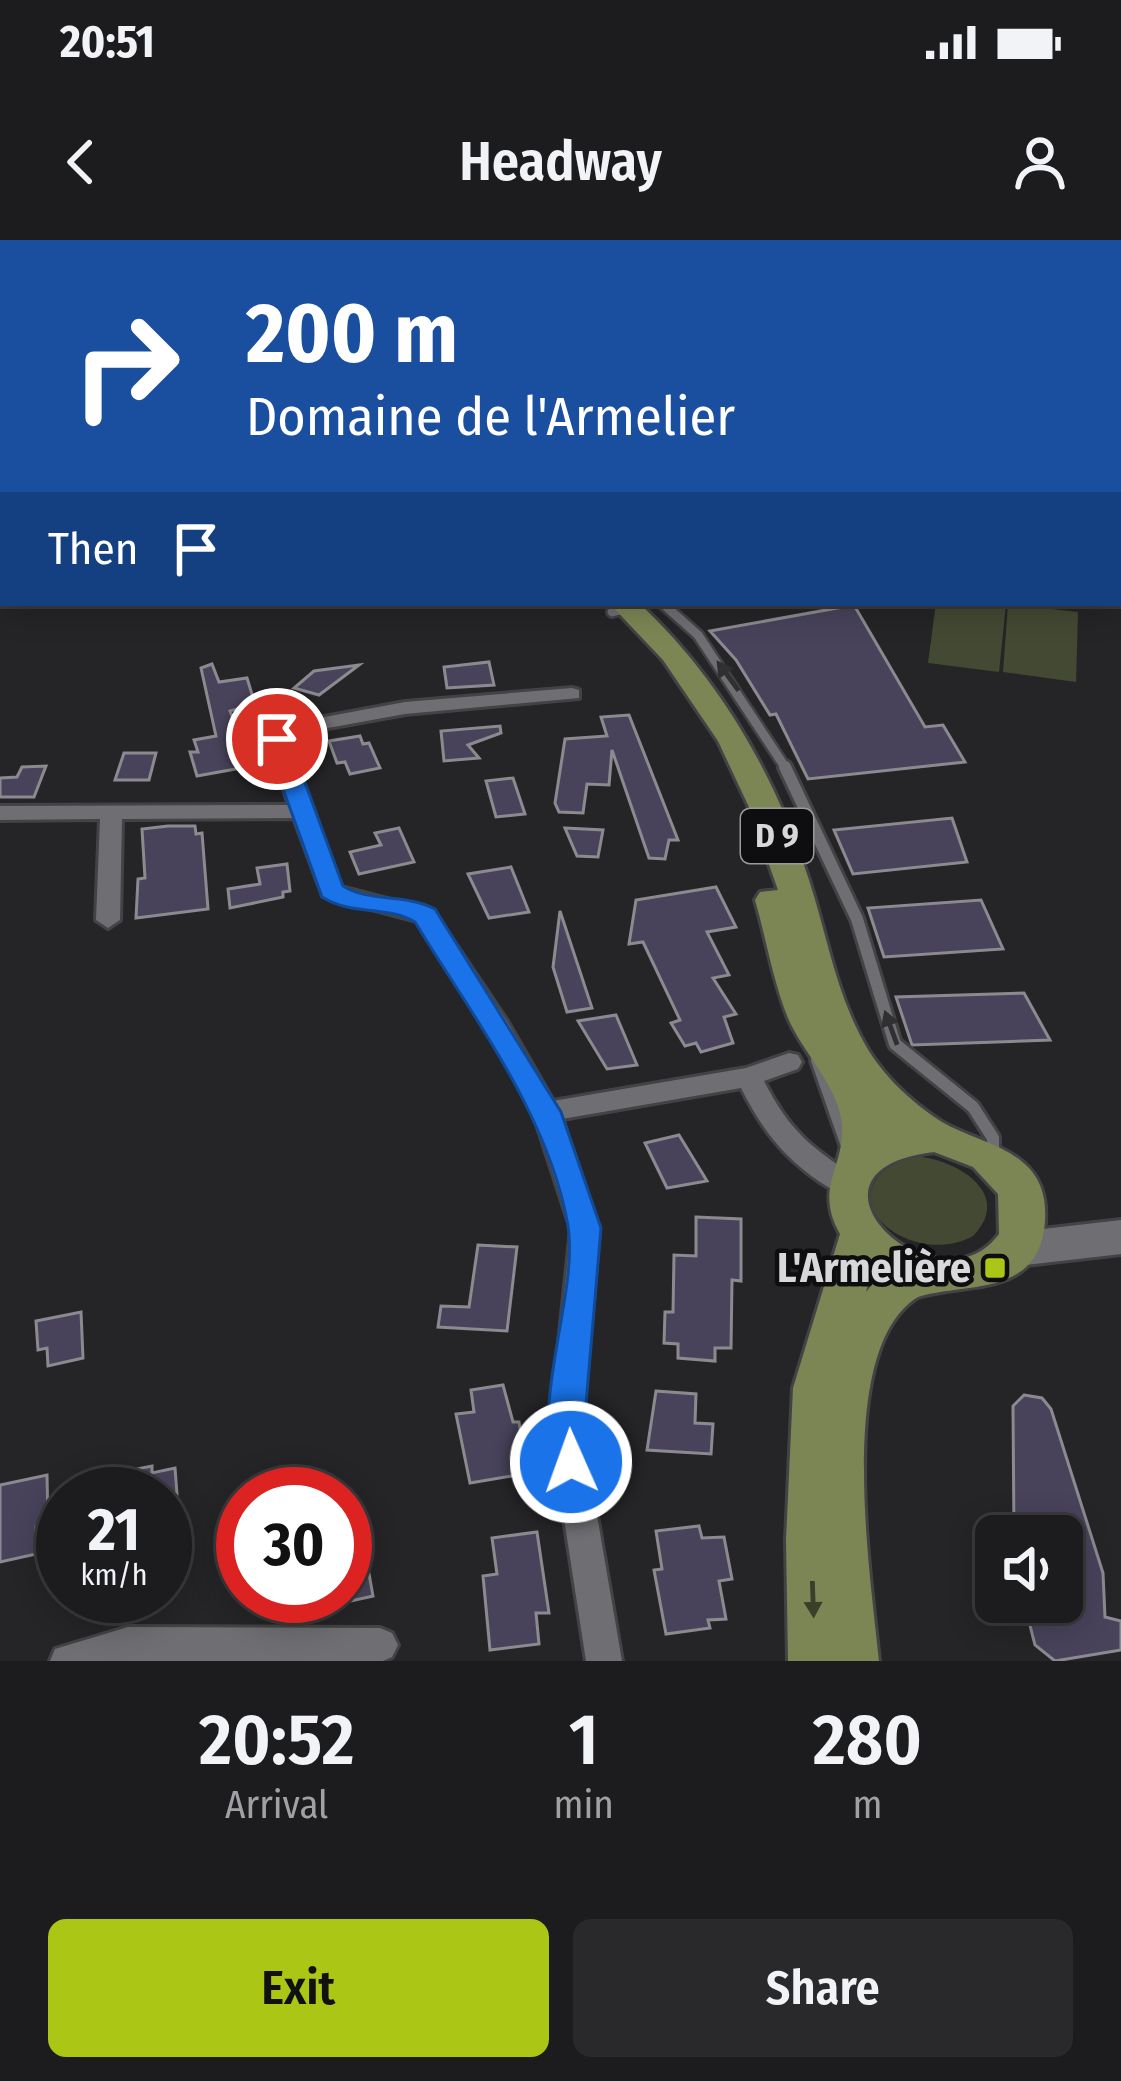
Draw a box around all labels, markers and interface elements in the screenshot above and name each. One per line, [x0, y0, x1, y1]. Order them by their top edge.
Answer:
text: 20:51 [60, 15, 155, 69]
icon: back [48, 129, 114, 195]
icon: person [1007, 129, 1073, 195]
text: Headway [459, 130, 662, 194]
text: 200 m [246, 283, 458, 384]
icon: right [48, 288, 204, 444]
text: Domaine de l'Armelier [246, 385, 735, 449]
icon: arrive [163, 516, 229, 582]
text: Then [48, 522, 139, 576]
one-way arrow [717, 660, 740, 692]
pin [226, 688, 328, 790]
icon: arrive [244, 706, 310, 772]
road number: D 9 [741, 809, 813, 863]
one-way arrow [881, 1009, 899, 1045]
place label: L'Armelière [777, 1243, 971, 1293]
marker: L'Armelière [982, 1255, 1008, 1281]
position arrow [508, 1399, 634, 1525]
speed limit sign: 30 [216, 1467, 372, 1623]
text: 21 [88, 1494, 140, 1566]
map controls [975, 1515, 1083, 1623]
button: sound [975, 1515, 1083, 1623]
text: km/h [81, 1557, 147, 1593]
one-way arrow [804, 1581, 823, 1619]
text: 20:52 [199, 1697, 355, 1783]
text: 1 [569, 1697, 599, 1783]
text: 280 [813, 1697, 922, 1783]
text: Arrival [225, 1782, 328, 1828]
text: min [553, 1782, 614, 1828]
text: m [852, 1782, 882, 1828]
button: Exit [48, 1919, 549, 2057]
button: Share [573, 1919, 1073, 2057]

